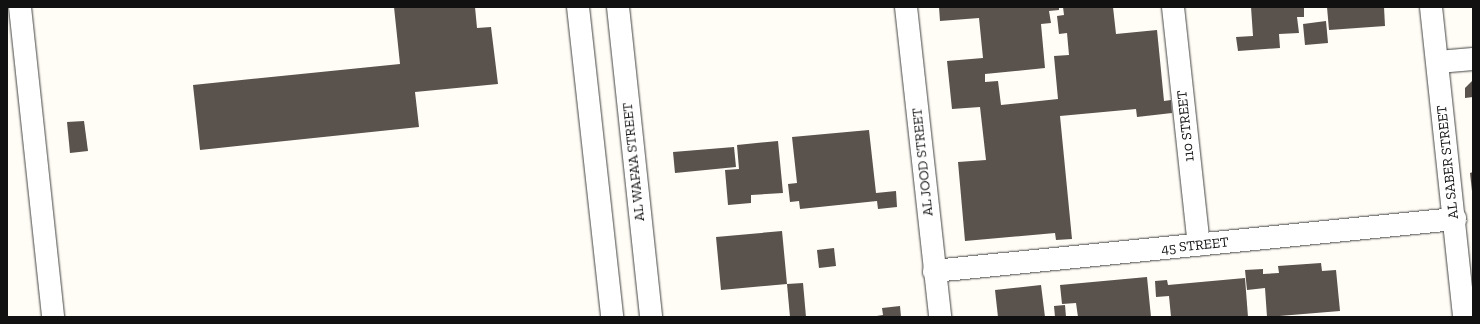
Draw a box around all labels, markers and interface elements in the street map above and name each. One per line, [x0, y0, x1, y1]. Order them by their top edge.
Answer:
street label: 110 STREET [1174, 89, 1198, 163]
street label: AL WAFA'A STREET [619, 101, 649, 223]
street label: AL SABER STREET [1434, 104, 1462, 220]
street label: AL JOOD STREET [909, 107, 937, 217]
street label: 45 STREET [1160, 234, 1230, 258]

